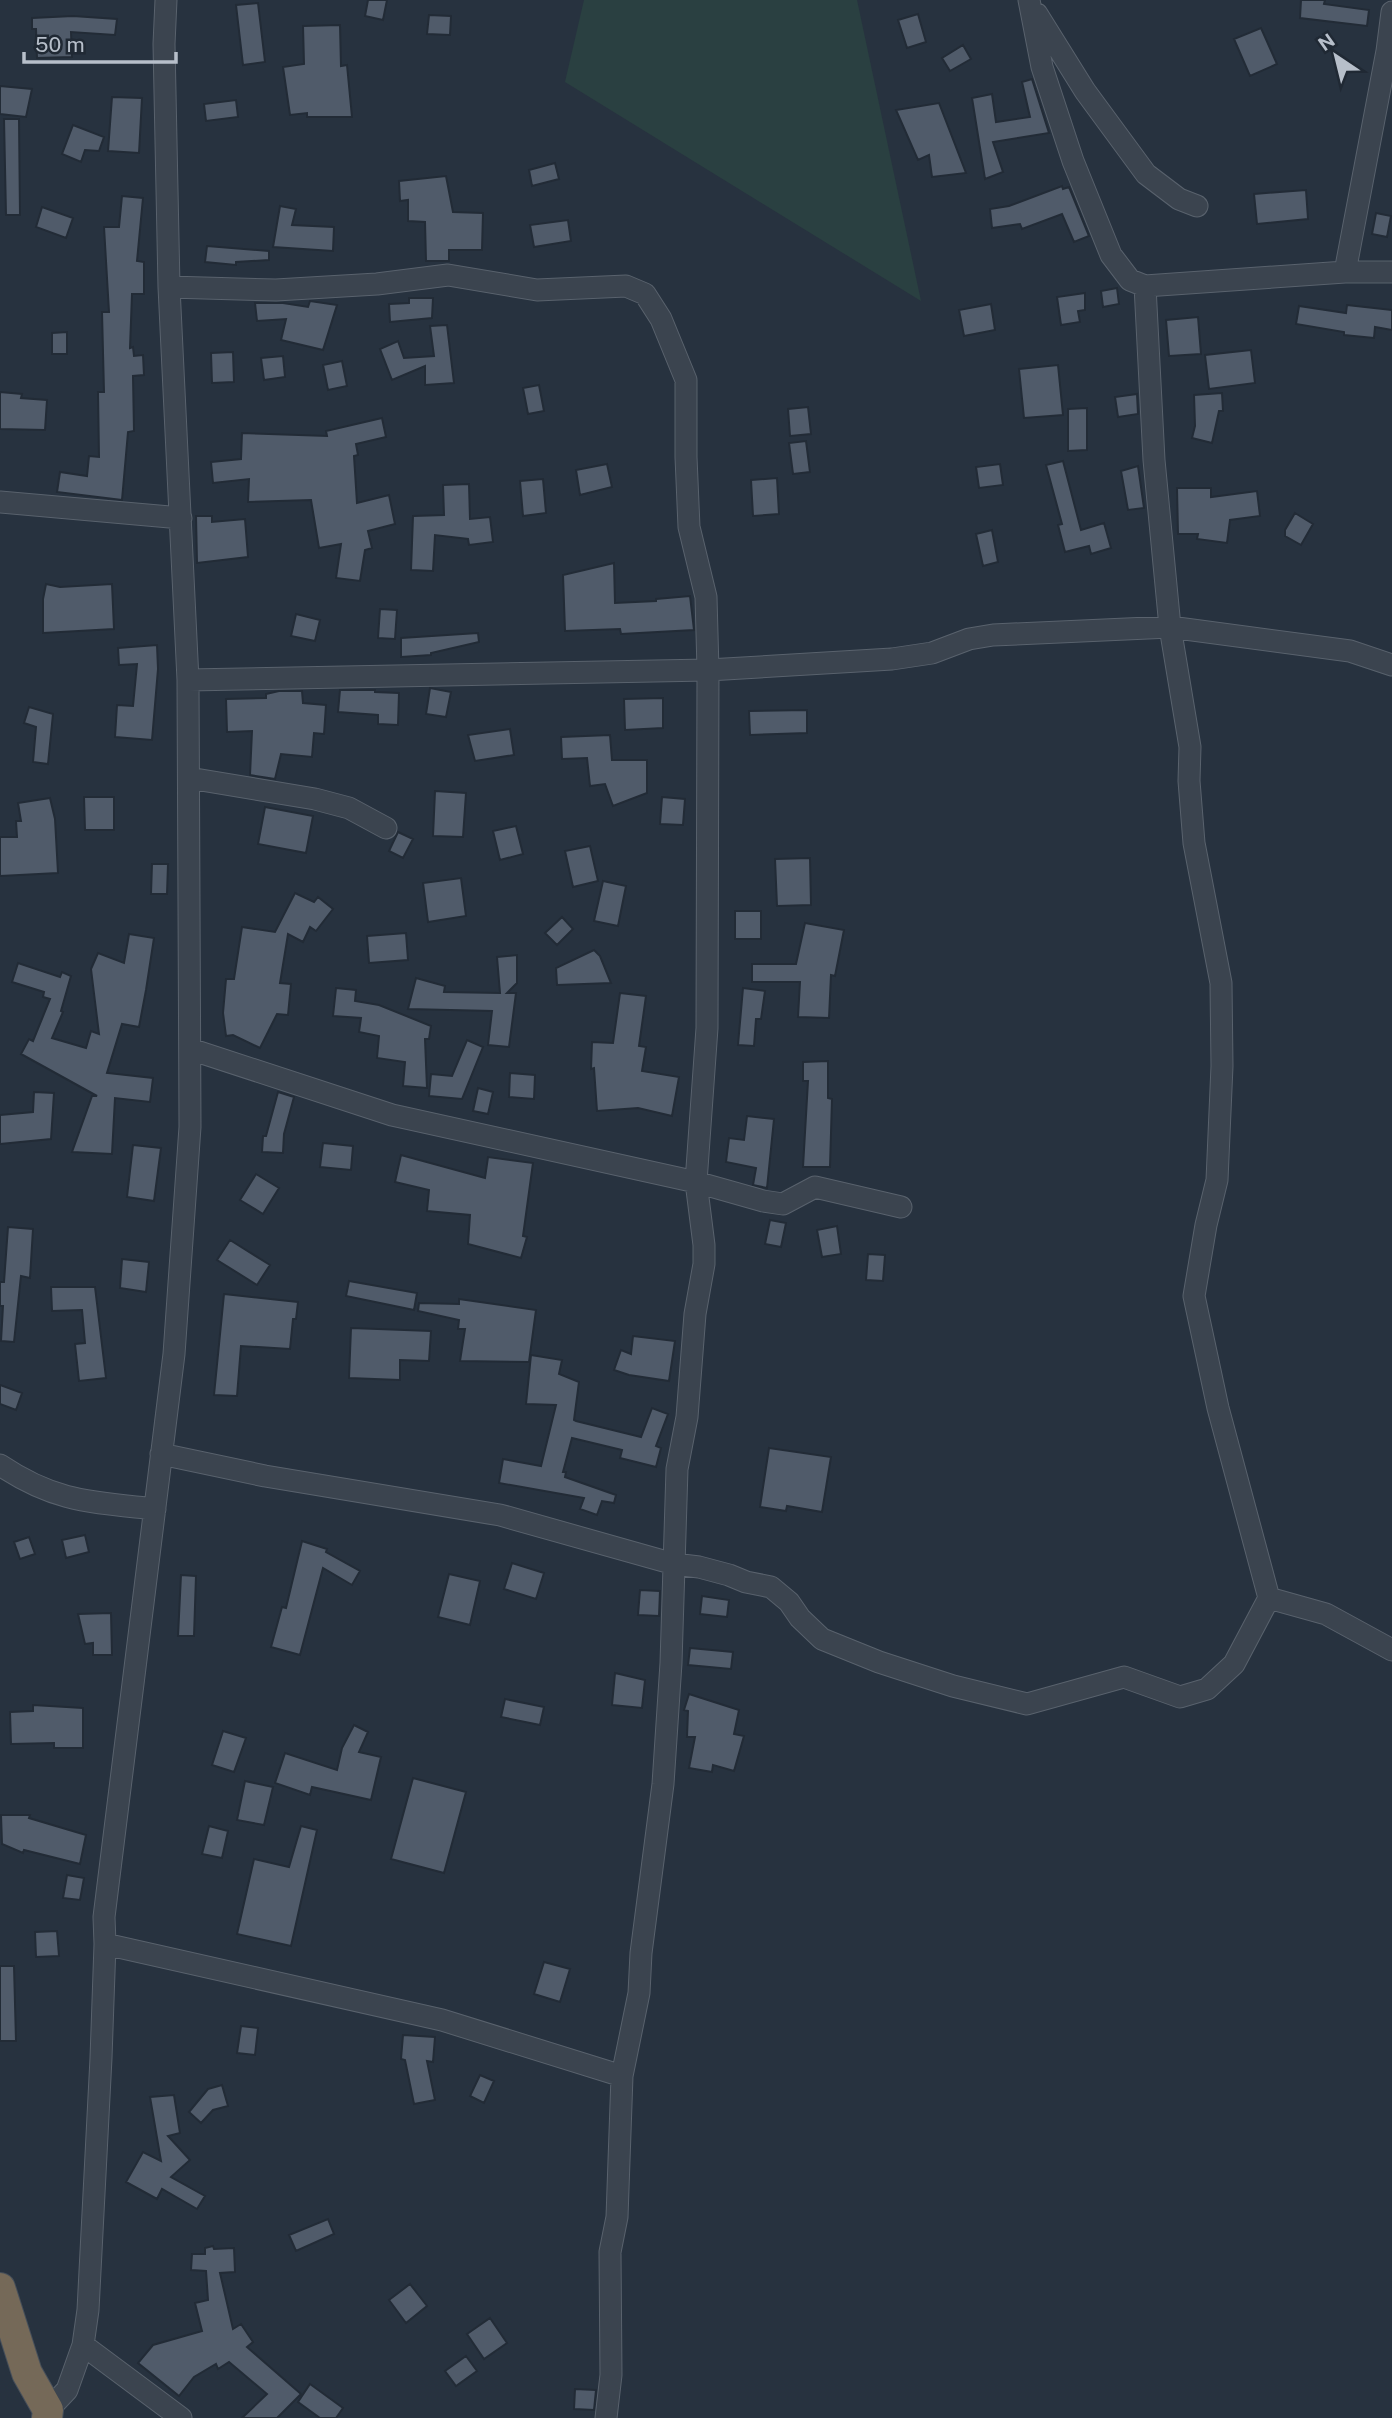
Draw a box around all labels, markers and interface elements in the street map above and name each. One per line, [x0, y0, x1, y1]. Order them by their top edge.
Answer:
scale bar [24, 21, 177, 65]
north arrow [1301, 21, 1371, 91]
text: N [1314, 29, 1339, 55]
text: 50 m [35, 32, 85, 57]

